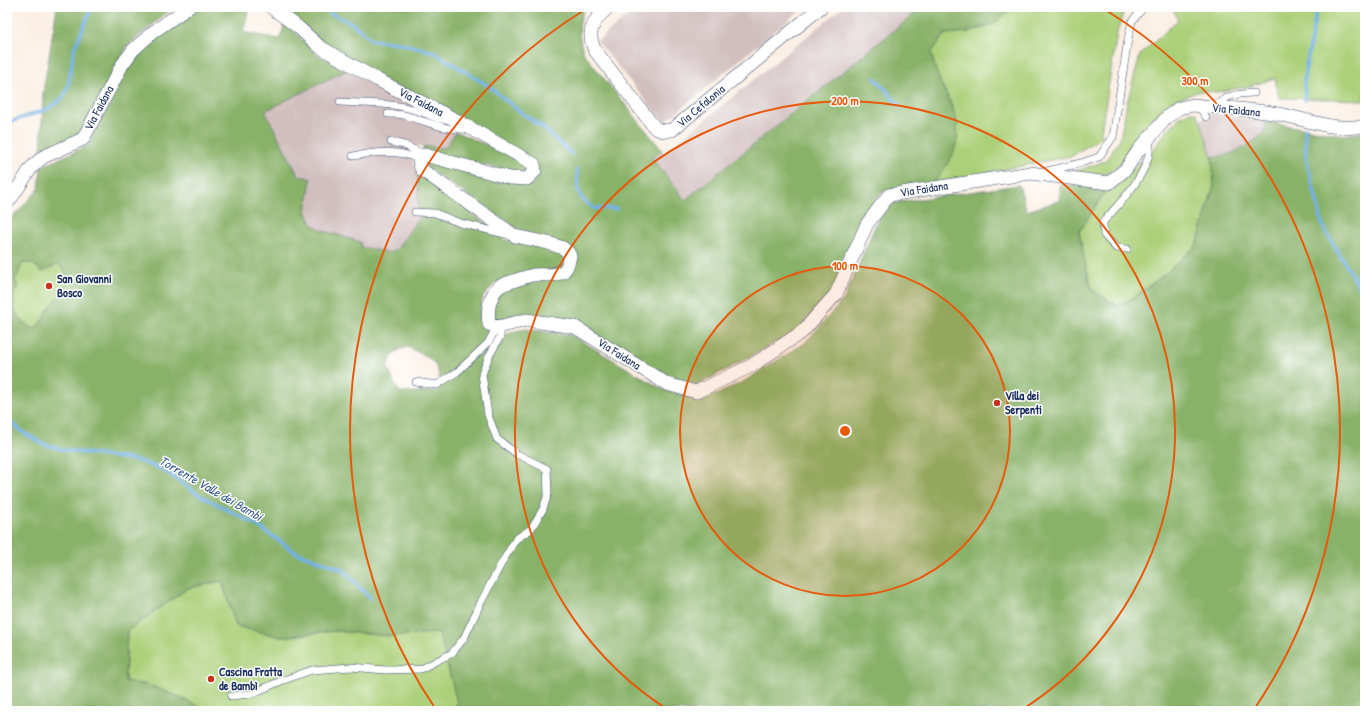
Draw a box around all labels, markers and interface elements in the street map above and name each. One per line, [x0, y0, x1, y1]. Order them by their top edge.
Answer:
text: 300 m [1181, 72, 1209, 89]
street label: Via Cefalonia [673, 80, 729, 131]
street label: Via Faidana [80, 82, 118, 133]
street label: Via Faidana [396, 83, 447, 120]
text: 200 m [831, 92, 859, 109]
street label: Via Faidana [1211, 99, 1261, 121]
street label: Via Faidana [899, 176, 949, 201]
text: 100 m [832, 257, 858, 274]
place label: San Giovanni Bosco [57, 270, 112, 301]
marker: San Giovanni Bosco [44, 281, 54, 291]
street label: Via Faidana [594, 334, 644, 374]
place label: Villa dei Serpenti [1005, 387, 1042, 419]
marker: Villa dei Serpenti [992, 398, 1002, 408]
centre of rings [838, 424, 852, 438]
water label: Torrente Valle dei Bambi [156, 451, 267, 525]
place label: Cascina Fratta de Bambì [219, 663, 282, 694]
marker: Cascina Fratta de Bambì [206, 674, 216, 684]

